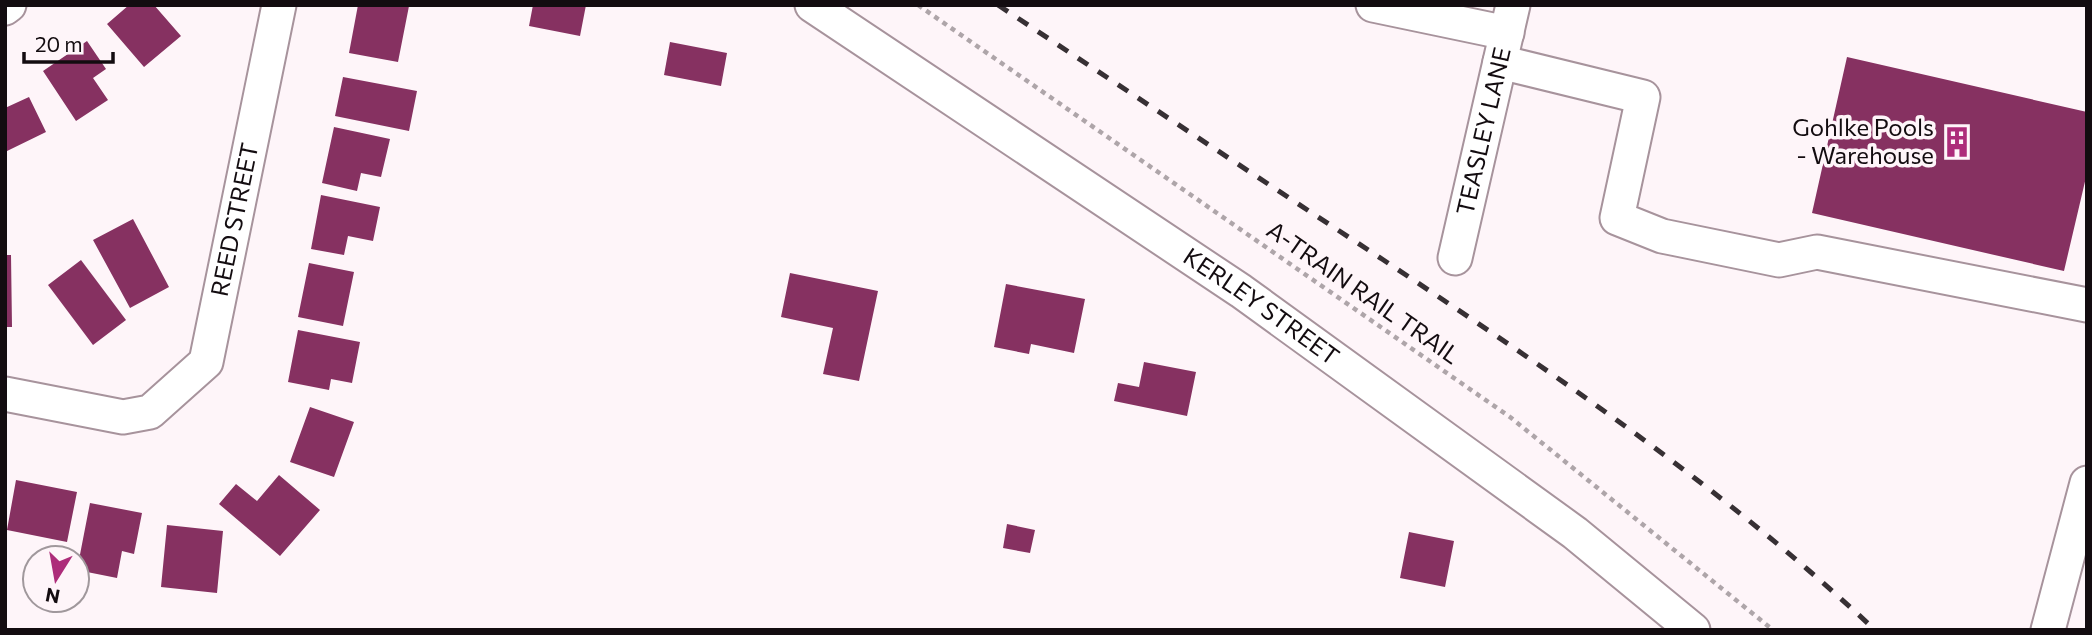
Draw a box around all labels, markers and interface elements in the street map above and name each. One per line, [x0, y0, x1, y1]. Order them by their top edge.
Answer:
scale bar [24, 21, 114, 65]
text: 20 m [35, 31, 83, 56]
street label: TEASLEY LANE [1449, 44, 1516, 218]
place label: Gohlke Pools - Warehouse [1792, 112, 1934, 169]
building icon: Gohlke Pools - Warehouse [1940, 125, 1974, 159]
street label: REED STREET [204, 140, 263, 299]
street label: A-TRAIN RAIL TRAIL [1262, 214, 1466, 369]
street label: KERLEY STREET [1178, 241, 1345, 370]
north arrow [21, 544, 91, 614]
text: N [43, 584, 62, 609]

